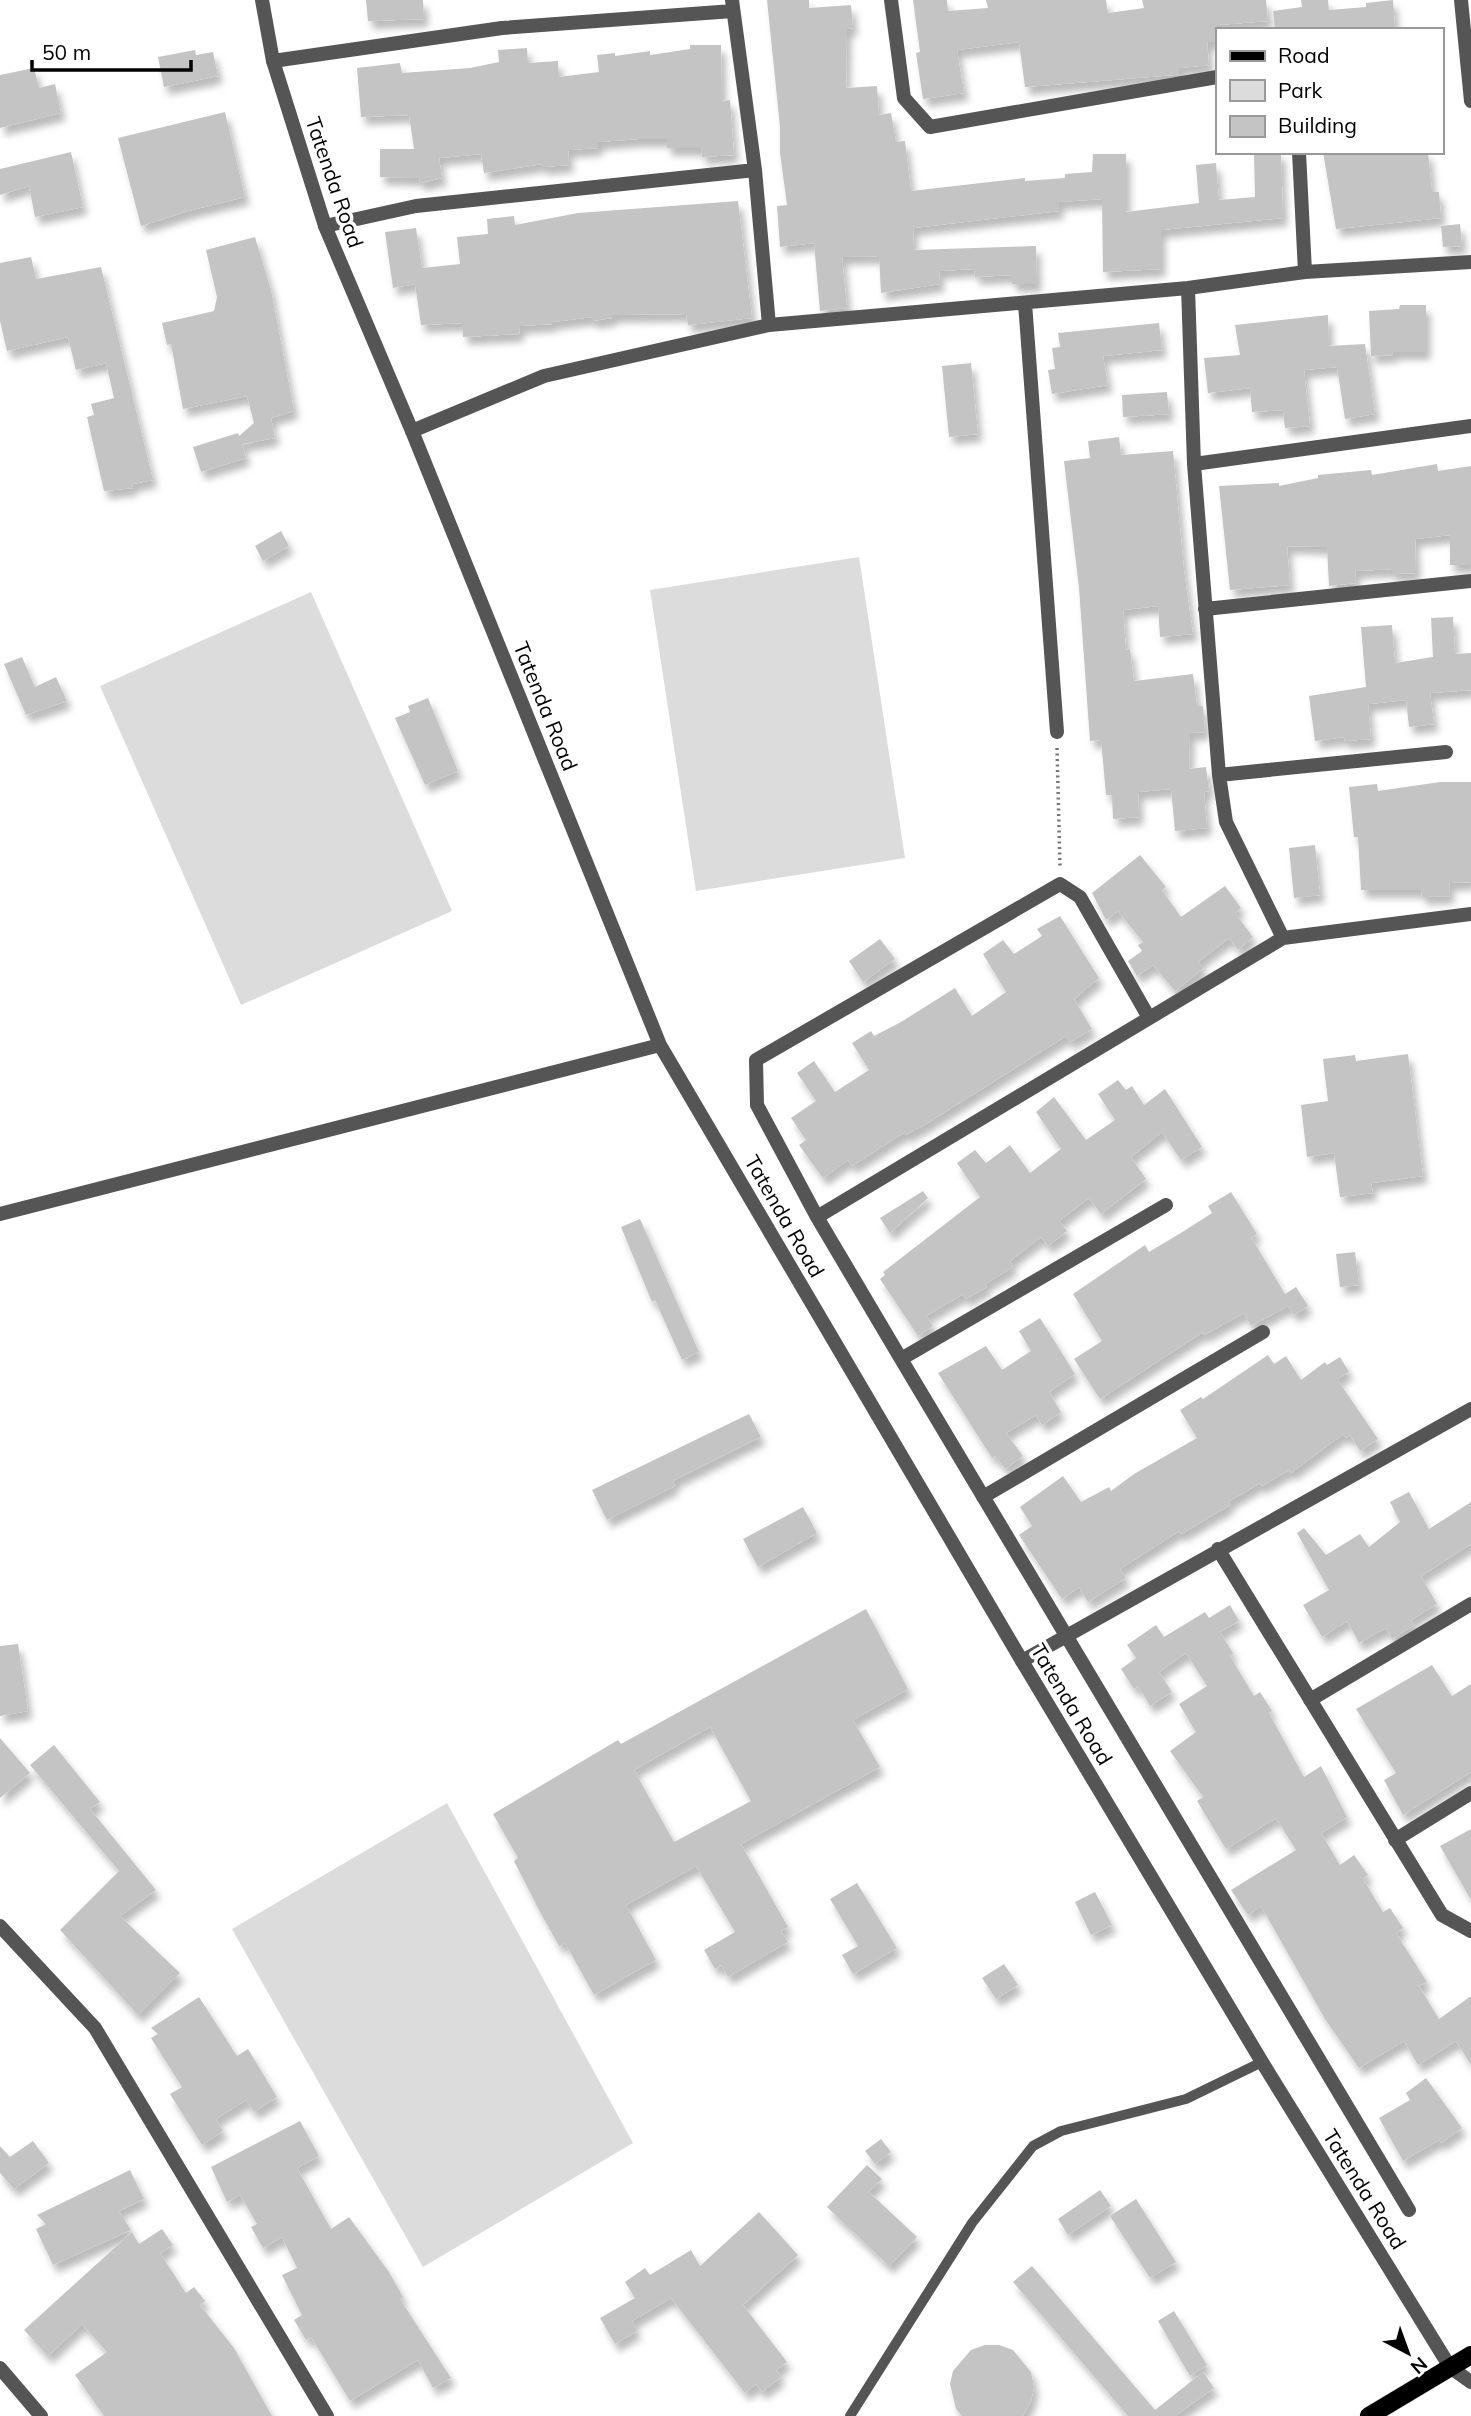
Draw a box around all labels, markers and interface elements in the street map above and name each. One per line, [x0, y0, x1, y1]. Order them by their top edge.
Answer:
scale bar [32, 28, 191, 72]
legend [1216, 28, 1443, 154]
text: 50 m [42, 39, 91, 65]
text: Road [1278, 42, 1329, 68]
text: Park [1278, 77, 1322, 103]
text: Building [1278, 112, 1357, 138]
street label: Tatenda Road [300, 113, 370, 251]
street label: Tatenda Road [508, 638, 584, 774]
street label: Tatenda Road [740, 1150, 830, 1282]
street label: Tatenda Road [1026, 1639, 1118, 1769]
street label: Tatenda Road [1318, 2124, 1412, 2254]
north arrow [1373, 2318, 1443, 2388]
text: N [1406, 2352, 1432, 2380]

